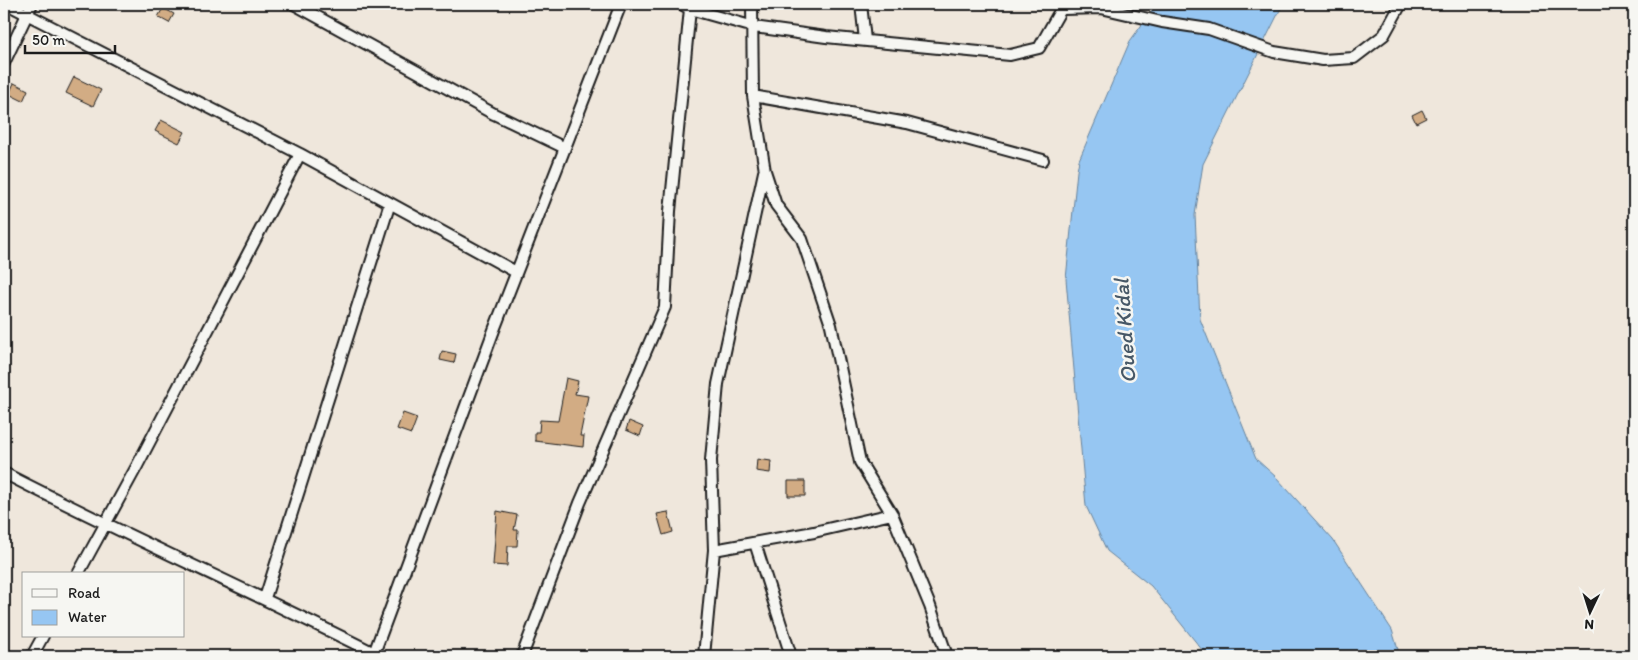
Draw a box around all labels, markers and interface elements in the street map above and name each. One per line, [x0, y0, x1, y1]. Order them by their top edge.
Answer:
scale bar [25, 22, 115, 54]
text: 50 m [32, 31, 65, 49]
water label: Oued Kidal [1107, 276, 1142, 384]
legend [22, 572, 185, 638]
text: Road [68, 584, 101, 602]
north arrow [1566, 588, 1616, 638]
text: Water [68, 608, 107, 626]
text: N [1584, 616, 1594, 633]

